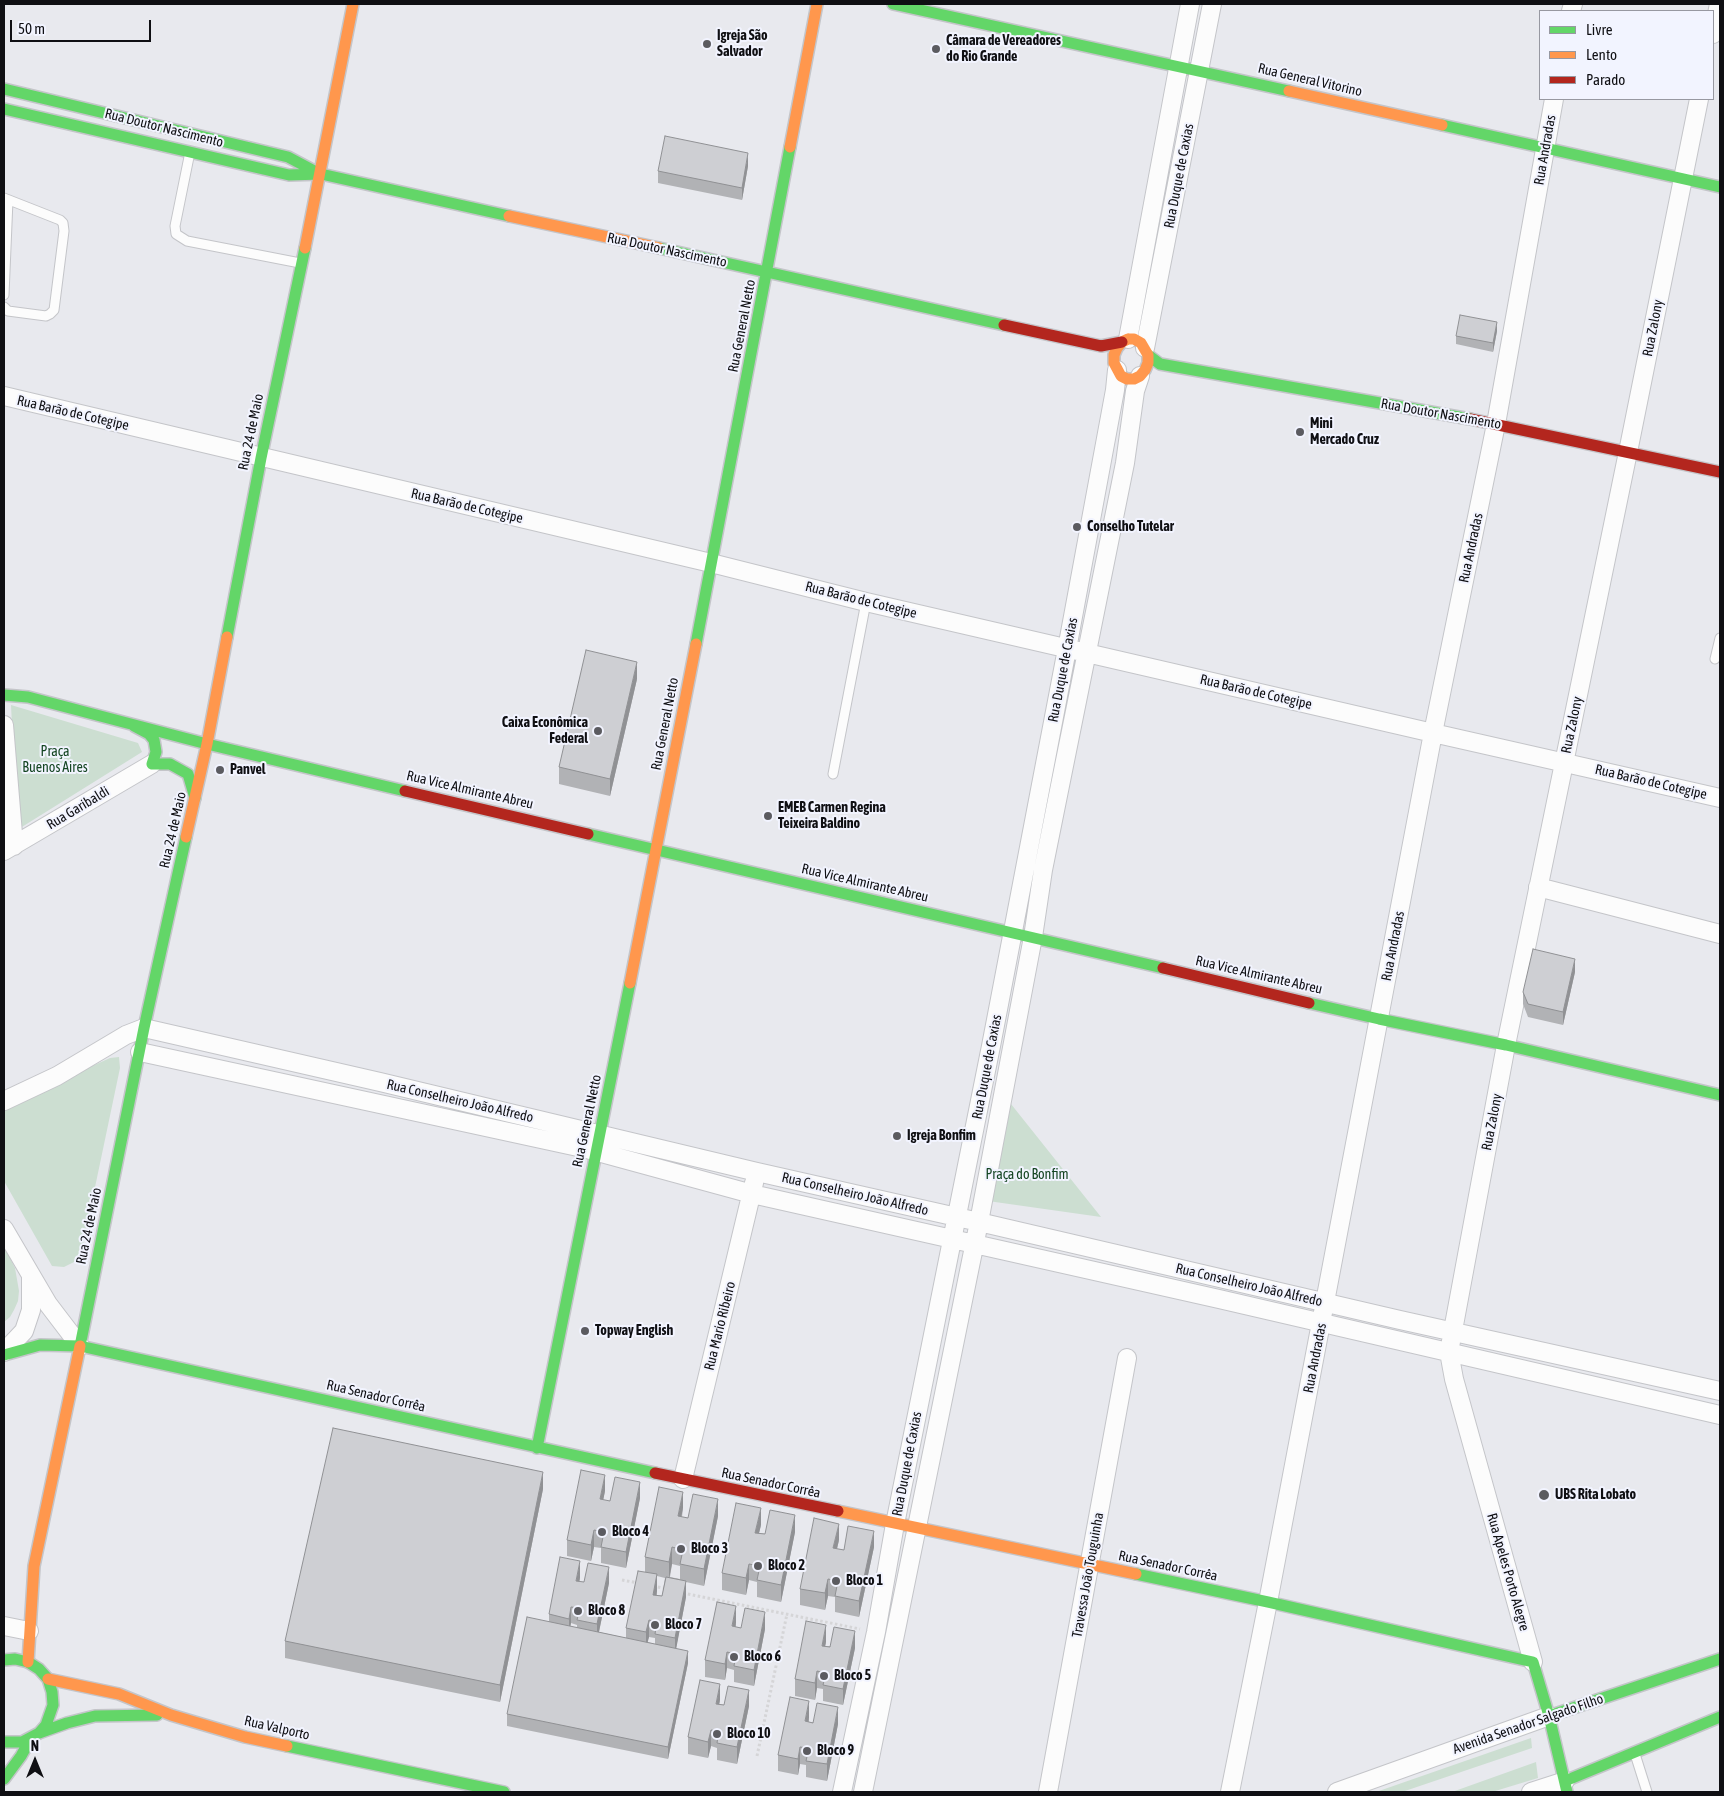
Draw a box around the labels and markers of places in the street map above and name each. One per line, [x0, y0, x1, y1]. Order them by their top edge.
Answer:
place label: Igreja São Salvador [717, 28, 768, 60]
place label: Câmara de Vereadores do Rio Grande [946, 33, 1061, 65]
marker: Igreja São Salvador [701, 38, 713, 50]
marker: Câmara de Vereadores do Rio Grande [930, 43, 942, 55]
place label: Mini Mercado Cruz [1310, 416, 1379, 448]
marker: Mini Mercado Cruz [1294, 426, 1306, 438]
place label: Conselho Tutelar [1087, 519, 1174, 535]
marker: Conselho Tutelar [1071, 521, 1083, 533]
place label: Caixa Econômica Federal [502, 715, 588, 748]
marker: Caixa Econômica Federal [592, 725, 604, 737]
place label: Panvel [230, 762, 266, 778]
marker: Panvel [214, 764, 226, 776]
place label: EMEB Carmen Regina Teixeira Baldino [778, 800, 886, 832]
marker: EMEB Carmen Regina Teixeira Baldino [762, 810, 774, 822]
place label: Igreja Bonfim [907, 1128, 976, 1144]
marker: Igreja Bonfim [891, 1130, 903, 1142]
place label: Topway English [595, 1323, 673, 1339]
marker: Topway English [579, 1325, 591, 1337]
place label: UBS Rita Lobato [1555, 1487, 1636, 1503]
marker: UBS Rita Lobato [1537, 1488, 1551, 1502]
place label: Bloco 4 [612, 1524, 649, 1540]
marker: Bloco 4 [596, 1526, 608, 1538]
place label: Bloco 3 [691, 1541, 728, 1557]
marker: Bloco 3 [675, 1543, 687, 1555]
place label: Bloco 2 [768, 1558, 805, 1574]
marker: Bloco 2 [752, 1560, 764, 1572]
place label: Bloco 1 [846, 1573, 883, 1589]
marker: Bloco 1 [830, 1575, 842, 1587]
place label: Bloco 8 [588, 1603, 625, 1619]
marker: Bloco 8 [572, 1605, 584, 1617]
place label: Bloco 7 [665, 1617, 702, 1633]
marker: Bloco 7 [649, 1619, 661, 1631]
place label: Bloco 6 [744, 1649, 781, 1665]
marker: Bloco 6 [728, 1651, 740, 1663]
place label: Bloco 5 [834, 1668, 871, 1684]
marker: Bloco 5 [818, 1670, 830, 1682]
place label: Bloco 10 [727, 1726, 771, 1742]
marker: Bloco 10 [711, 1728, 723, 1740]
place label: Bloco 9 [817, 1743, 854, 1759]
marker: Bloco 9 [801, 1745, 813, 1757]

